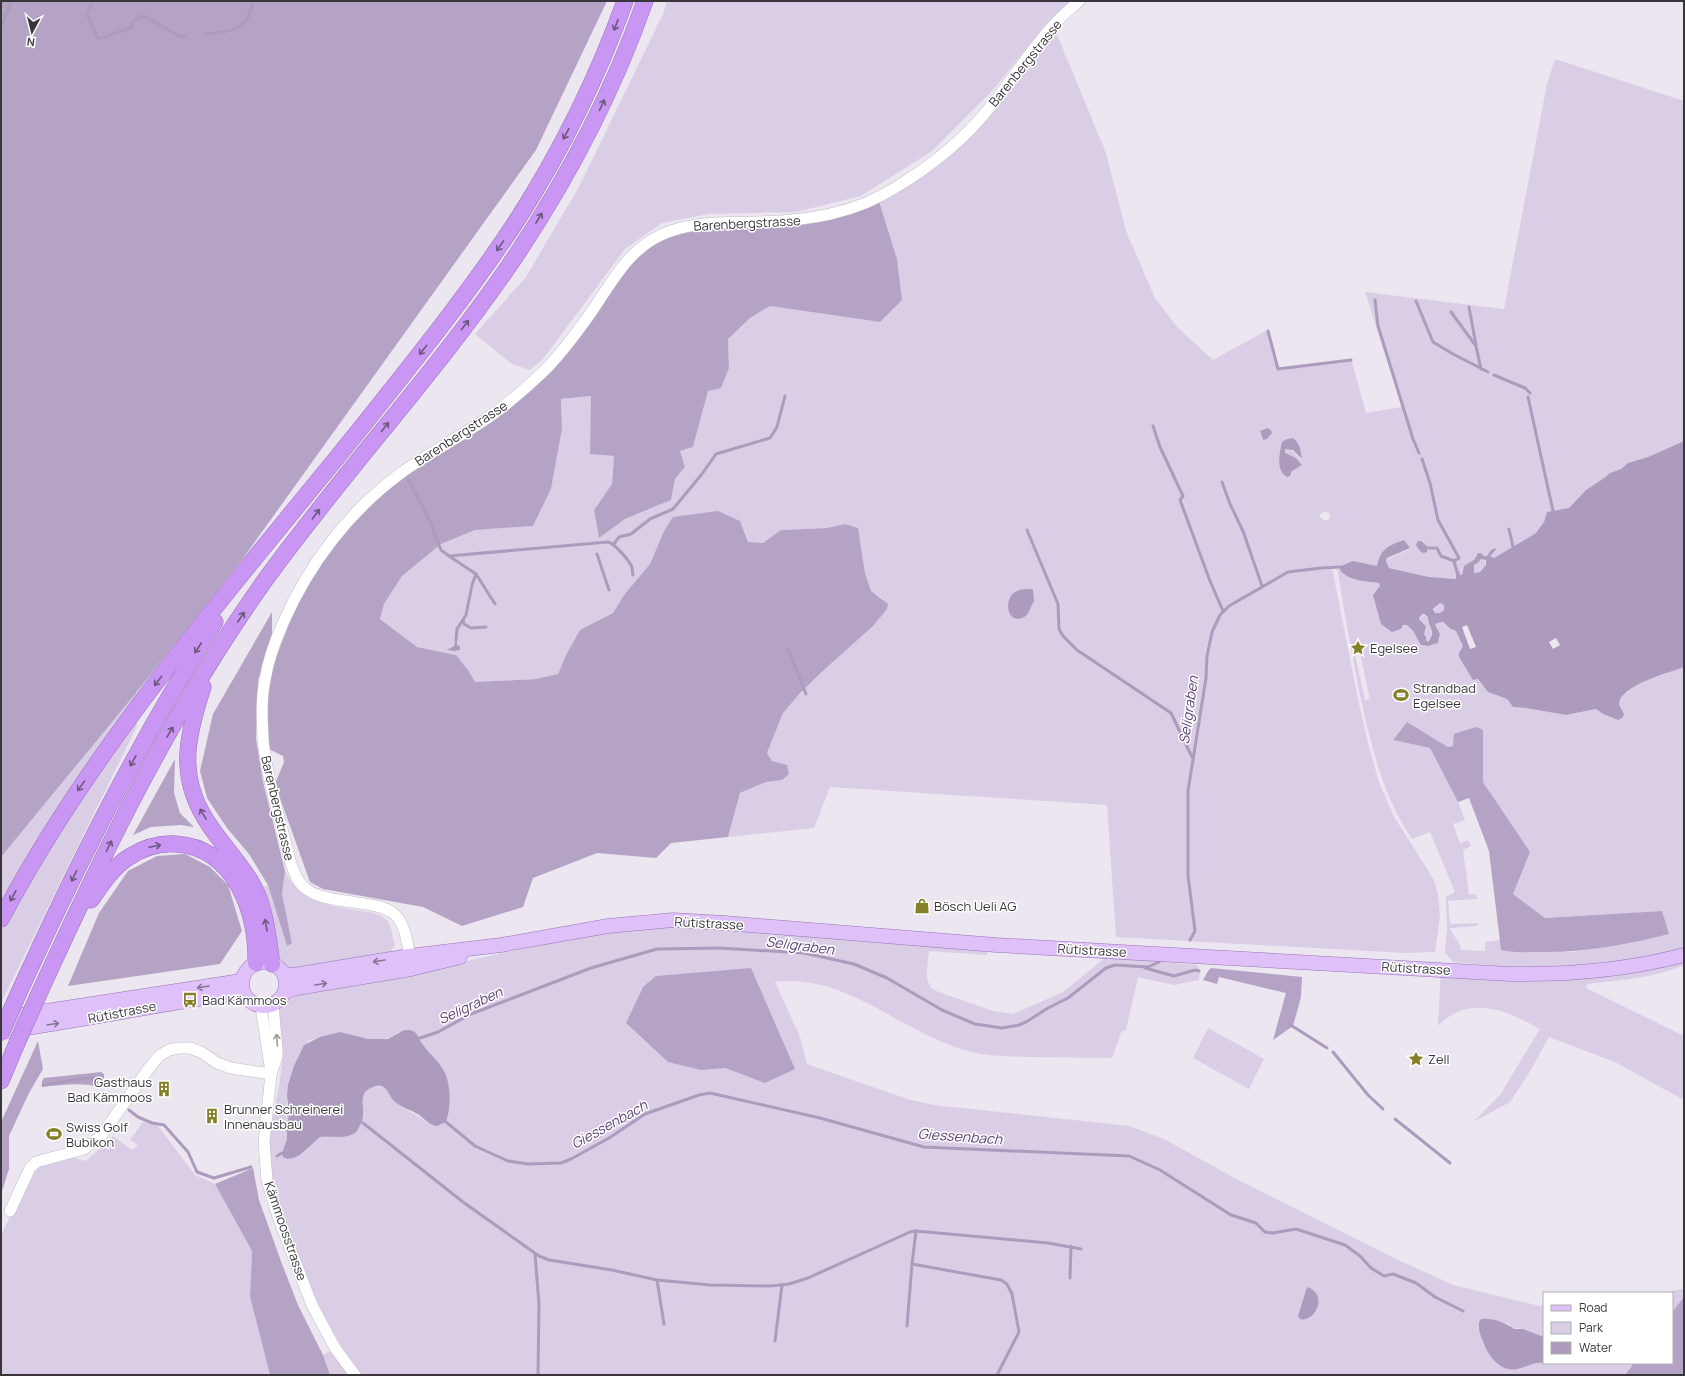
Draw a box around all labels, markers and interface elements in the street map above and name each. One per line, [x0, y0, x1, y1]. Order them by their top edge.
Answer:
north arrow [12, 12, 52, 52]
street label: Barenbergstrasse [984, 15, 1066, 110]
one-way arrow [612, 18, 620, 30]
text: N [26, 34, 36, 50]
one-way arrow [599, 99, 606, 111]
one-way arrow [562, 128, 570, 140]
street label: Barenbergstrasse [693, 211, 801, 235]
one-way arrow [536, 212, 544, 224]
one-way arrow [495, 240, 503, 252]
one-way arrow [461, 320, 470, 331]
one-way arrow [418, 345, 427, 356]
street label: Barenbergstrasse [411, 396, 511, 470]
one-way arrow [381, 422, 389, 433]
one-way arrow [311, 509, 320, 520]
one-way arrow [237, 611, 245, 623]
place icon: Egelsee [1349, 639, 1367, 657]
place label: Egelsee [1370, 639, 1418, 657]
one-way arrow [194, 642, 202, 653]
water label: Seligraben [1174, 674, 1202, 745]
one-way arrow [153, 675, 162, 686]
place label: Strandbad Egelsee [1413, 679, 1476, 712]
sports icon: Strandbad Egelsee [1392, 686, 1410, 704]
one-way arrow [166, 726, 174, 738]
one-way arrow [128, 754, 136, 766]
street label: Barenbergstrasse [257, 754, 299, 863]
one-way arrow [77, 780, 85, 791]
one-way arrow [198, 808, 206, 820]
one-way arrow [105, 841, 113, 853]
one-way arrow [148, 842, 161, 850]
one-way arrow [69, 870, 77, 882]
one-way arrow [9, 890, 17, 902]
shop icon: Bösch Ueli AG [913, 897, 931, 915]
place label: Bösch Ueli AG [934, 897, 1016, 915]
street label: Rütistrasse [674, 912, 744, 934]
one-way arrow [261, 919, 269, 932]
water label: Seligraben [765, 931, 836, 959]
street label: Rütistrasse [1057, 939, 1127, 961]
one-way arrow [373, 957, 386, 965]
street label: Rütistrasse [1381, 957, 1451, 979]
one-way arrow [314, 980, 327, 988]
water label: Seligraben [435, 982, 506, 1028]
one-way arrow [197, 983, 210, 991]
bus stop icon: Bad Kämmoos [181, 991, 199, 1009]
place label: Bad Kämmoos [202, 991, 287, 1009]
street label: Rütistrasse [86, 996, 158, 1027]
one-way arrow [46, 1020, 59, 1028]
one-way arrow [273, 1034, 280, 1047]
place icon: Zell [1407, 1050, 1425, 1068]
place label: Zell [1428, 1050, 1450, 1068]
place label: Gasthaus Bad Kämmoos [67, 1073, 152, 1106]
building icon: Gasthaus Bad Kämmoos [155, 1080, 173, 1098]
water label: Giessenbach [567, 1095, 651, 1153]
place label: Brunner Schreinerei Innenausbau [224, 1100, 343, 1133]
building icon: Brunner Schreinerei Innenausbau [203, 1107, 221, 1125]
place label: Swiss Golf Bubikon [66, 1118, 128, 1151]
water label: Giessenbach [917, 1124, 1003, 1148]
sports icon: Swiss Golf Bubikon [45, 1125, 63, 1143]
street label: Kämmoosstrasse [261, 1179, 312, 1283]
legend [1543, 1292, 1673, 1364]
text: Road [1579, 1299, 1607, 1316]
text: Park [1579, 1319, 1604, 1336]
text: Water [1579, 1339, 1613, 1356]

